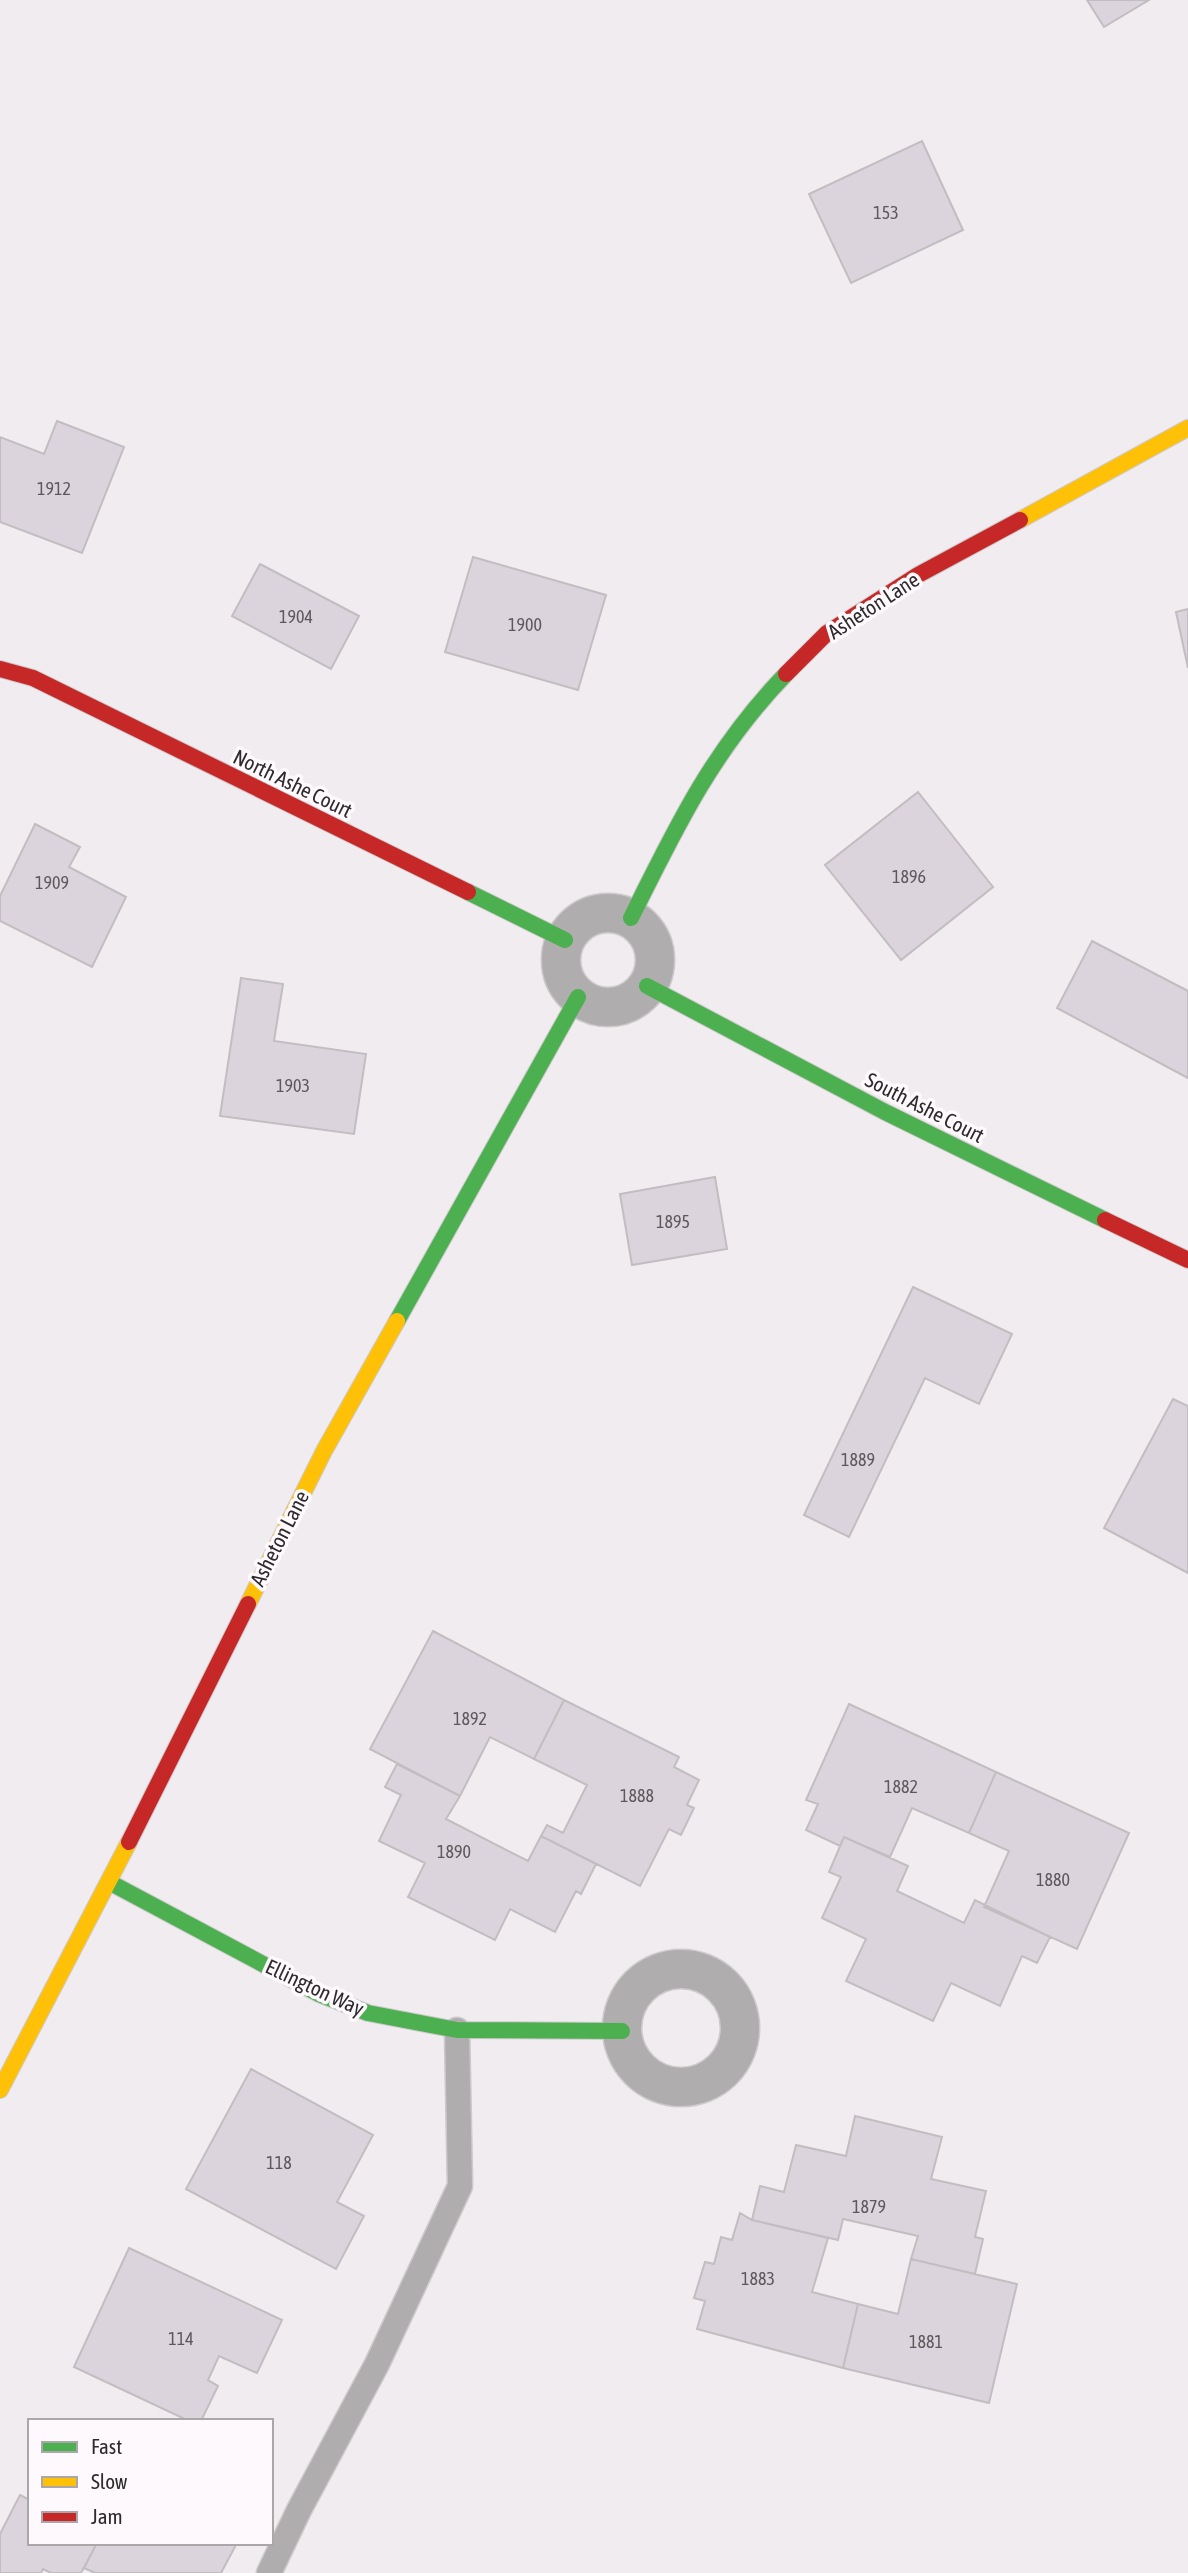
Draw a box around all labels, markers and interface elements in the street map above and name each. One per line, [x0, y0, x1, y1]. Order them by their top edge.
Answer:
house number: 153 [873, 202, 899, 223]
house number: 1912 [37, 478, 71, 499]
street label: Asheton Lane [823, 567, 923, 643]
house number: 1904 [279, 606, 313, 627]
house number: 1900 [508, 614, 542, 635]
street label: North Ashe Court [230, 744, 356, 822]
house number: 1896 [892, 866, 926, 887]
house number: 1909 [35, 872, 69, 893]
street label: South Ashe Court [862, 1067, 988, 1147]
house number: 1903 [276, 1075, 310, 1096]
house number: 1895 [656, 1211, 690, 1232]
house number: 1889 [841, 1449, 875, 1470]
street label: Asheton Lane [245, 1486, 313, 1590]
house number: 1892 [453, 1708, 487, 1729]
house number: 1882 [884, 1776, 918, 1797]
house number: 1888 [620, 1785, 654, 1806]
house number: 1890 [437, 1841, 471, 1862]
house number: 1880 [1036, 1869, 1070, 1890]
street label: Ellington Way [262, 1954, 368, 2020]
house number: 118 [266, 2152, 292, 2173]
house number: 1879 [852, 2196, 886, 2217]
house number: 1883 [741, 2268, 775, 2289]
house number: 114 [168, 2328, 194, 2349]
house number: 1881 [909, 2331, 943, 2352]
legend [28, 2419, 273, 2545]
text: Fast [91, 2434, 122, 2458]
text: Slow [91, 2469, 128, 2493]
text: Jam [91, 2504, 123, 2528]

